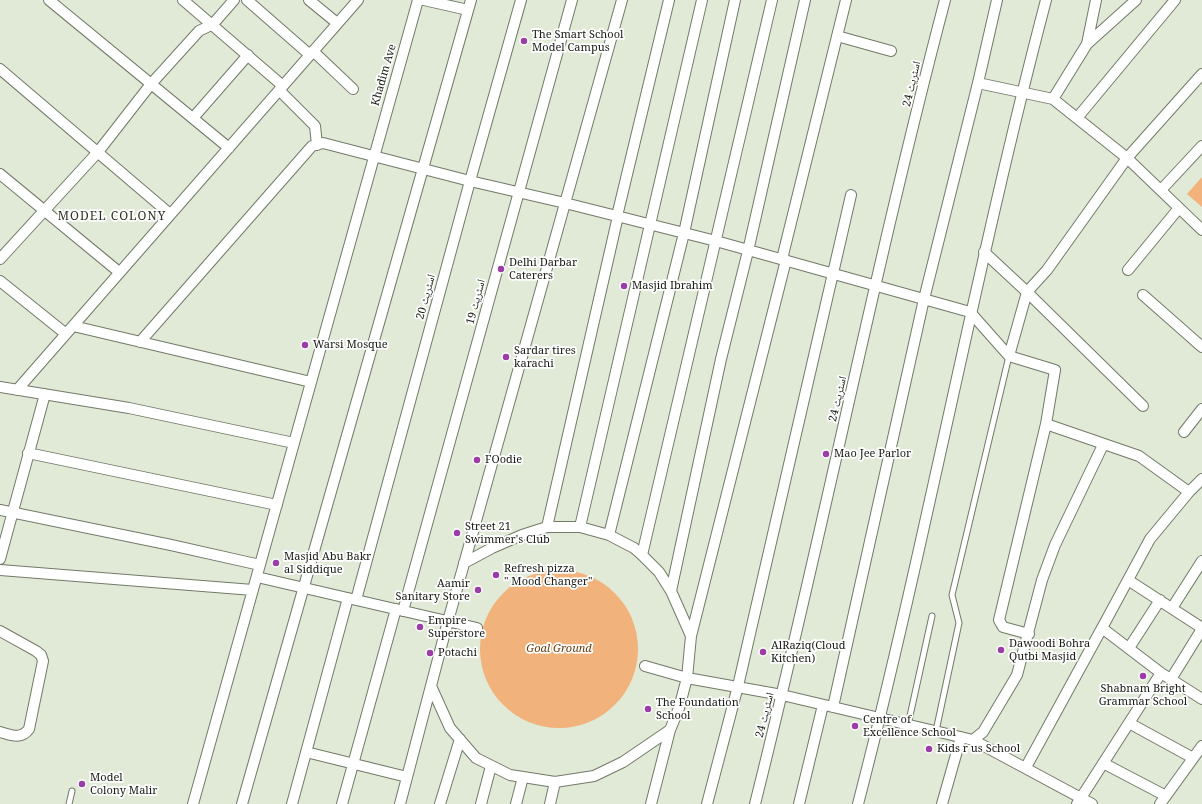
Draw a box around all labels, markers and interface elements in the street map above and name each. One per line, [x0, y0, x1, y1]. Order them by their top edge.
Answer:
place label: The Smart School Model Campus [532, 28, 623, 54]
marker: The Smart School Model Campus [519, 36, 529, 46]
street label: Khadim Ave [369, 43, 399, 107]
street label: اسٹریٹ 24 [900, 60, 924, 108]
district label: MODEL COLONY [58, 210, 166, 224]
place label: Delhi Darbar Caterers [509, 256, 577, 282]
marker: Delhi Darbar Caterers [496, 264, 506, 274]
street label: اسٹریٹ 20 [414, 273, 438, 321]
street label: اسٹریٹ 19 [464, 278, 488, 326]
place label: Masjid Ibrahim [632, 279, 713, 293]
marker: Masjid Ibrahim [619, 281, 629, 291]
place label: Warsi Mosque [313, 338, 388, 352]
marker: Warsi Mosque [300, 340, 310, 350]
place label: Sardar tires karachi [514, 344, 576, 370]
marker: Sardar tires karachi [501, 352, 511, 362]
street label: اسٹریٹ 24 [826, 375, 850, 423]
place label: Mao Jee Parlor [834, 447, 911, 461]
marker: Mao Jee Parlor [821, 449, 831, 459]
place label: FOodie [485, 453, 522, 467]
marker: FOodie [472, 455, 482, 465]
place label: Street 21 Swimmer's Club [465, 520, 550, 546]
marker: Street 21 Swimmer's Club [452, 528, 462, 538]
place label: Masjid Abu Bakr al Siddique [284, 550, 371, 576]
marker: Masjid Abu Bakr al Siddique [271, 558, 281, 568]
place label: Refresh pizza " Mood Changer" [504, 562, 592, 588]
marker: Refresh pizza " Mood Changer" [491, 570, 501, 580]
place label: Aamir Sanitary Store [396, 577, 470, 603]
marker: Aamir Sanitary Store [473, 585, 483, 595]
place label: Empire Superstore [428, 614, 485, 640]
marker: Empire Superstore [415, 622, 425, 632]
place label: Dawoodi Bohra Qutbi Masjid [1009, 637, 1090, 663]
place label: AlRaziq(Cloud Kitchen) [771, 639, 846, 665]
park label: Goal Ground [526, 642, 592, 656]
marker: Dawoodi Bohra Qutbi Masjid [996, 645, 1006, 655]
place label: Potachi [438, 646, 477, 660]
marker: AlRaziq(Cloud Kitchen) [758, 647, 768, 657]
marker: Potachi [425, 648, 435, 658]
marker: Shabnam Bright Grammar School [1138, 671, 1148, 681]
place label: Shabnam Bright Grammar School [1099, 682, 1187, 708]
street label: اسٹریٹ 24 [753, 691, 777, 739]
place label: The Foundation School [656, 696, 739, 722]
marker: The Foundation School [643, 704, 653, 714]
place label: Centre of Excellence School [863, 713, 956, 739]
marker: Centre of Excellence School [850, 721, 860, 731]
place label: Kids r us School [937, 742, 1020, 756]
marker: Kids r us School [924, 744, 934, 754]
place label: Model Colony Malir [90, 771, 157, 797]
marker: Model Colony Malir [77, 779, 87, 789]

